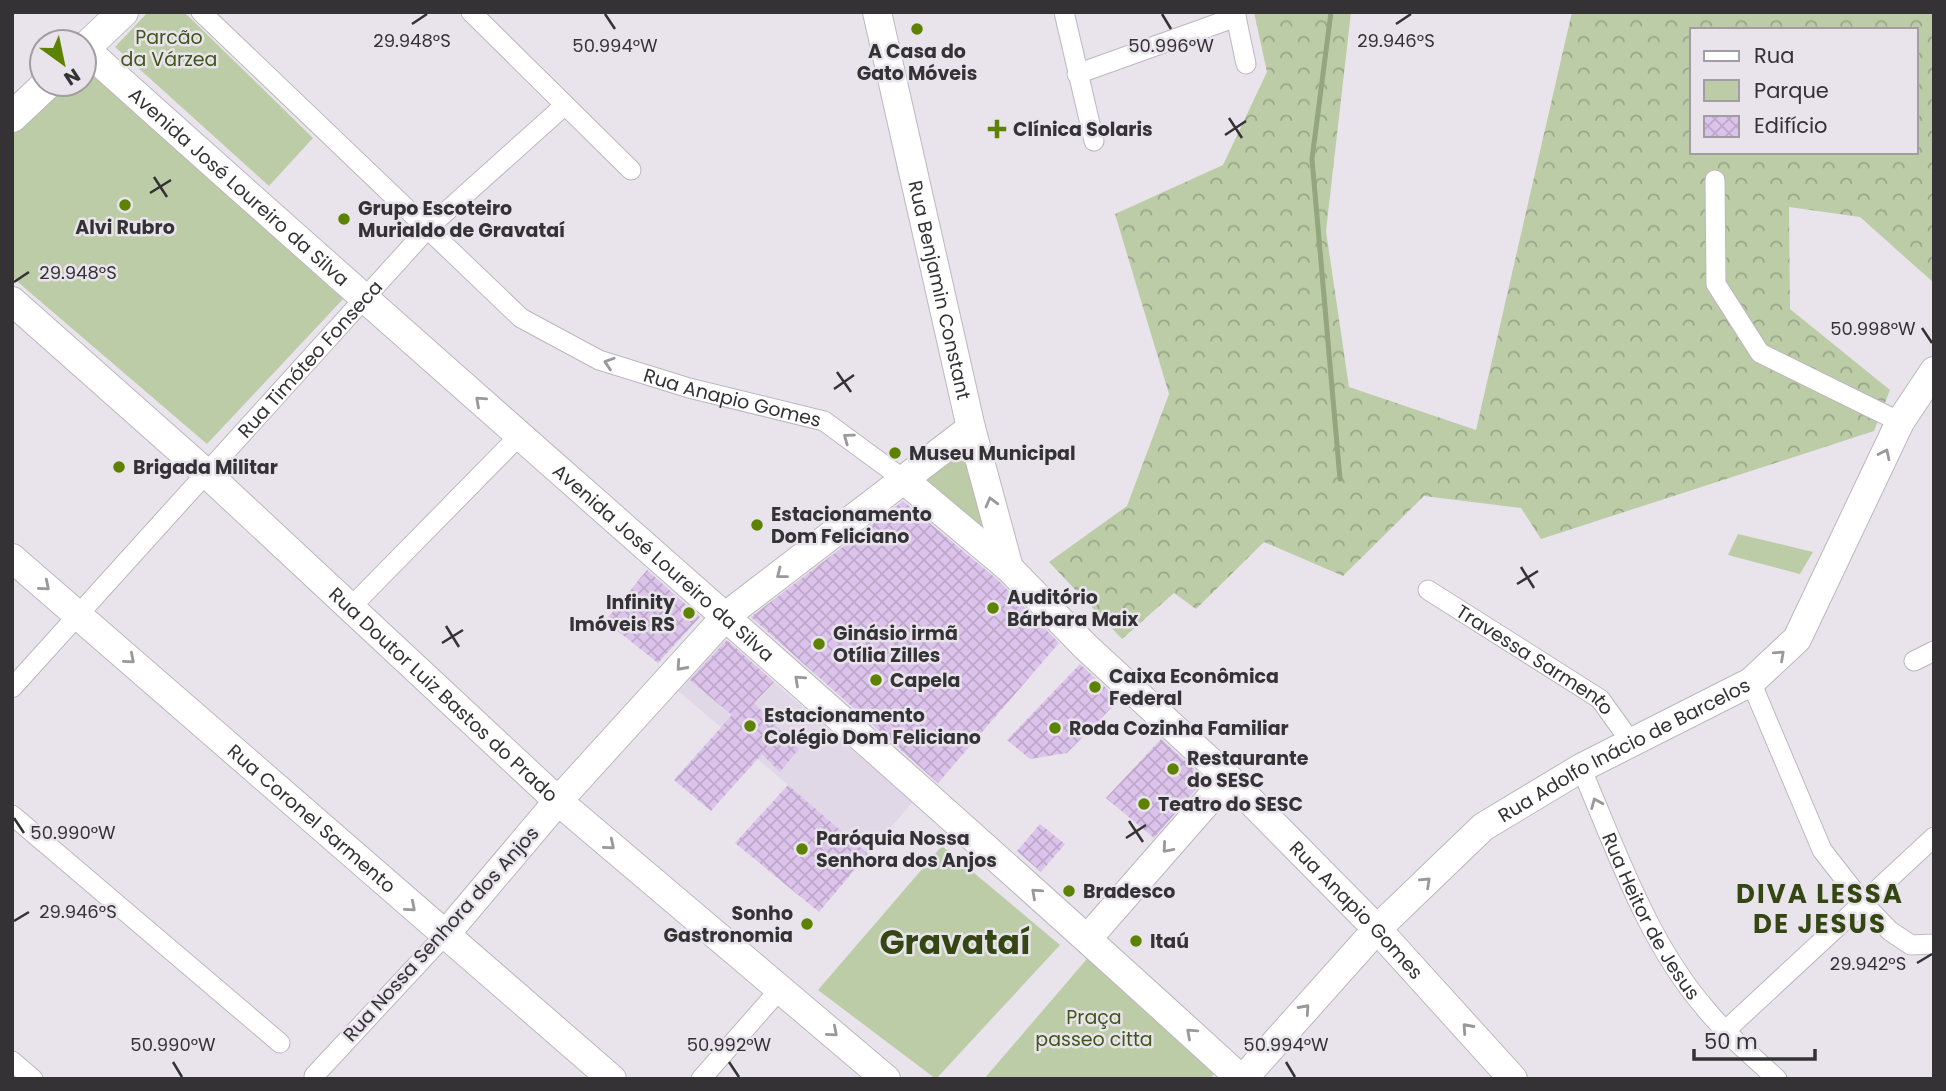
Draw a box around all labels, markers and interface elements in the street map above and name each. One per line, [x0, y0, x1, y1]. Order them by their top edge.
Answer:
marker: A Casa do Gato Móveis [909, 21, 925, 37]
park label: Parcão da Várzea [121, 24, 217, 73]
north arrow [28, 28, 98, 98]
text: 29.948°S [373, 28, 451, 53]
text: 29.946°S [1357, 28, 1435, 53]
legend [1690, 28, 1918, 154]
text: 50.994°W [572, 33, 658, 58]
text: 50.996°W [1128, 33, 1214, 58]
place label: A Casa do Gato Móveis [857, 38, 977, 87]
text: Rua [1754, 41, 1794, 70]
text: N [59, 62, 85, 92]
text: Parque [1754, 76, 1829, 105]
street label: Avenida José Loureiro da Silva [123, 81, 355, 292]
text: Edifício [1754, 111, 1828, 140]
place label: Clínica Solaris [1013, 116, 1153, 143]
marker: Clínica Solaris [987, 119, 1007, 139]
street label: Rua Benjamin Constant [902, 178, 978, 402]
place label: Grupo Escoteiro Murialdo de Gravataí [358, 195, 565, 244]
marker: Alvi Rubro [117, 197, 133, 213]
marker: Grupo Escoteiro Murialdo de Gravataí [336, 211, 352, 227]
place label: Alvi Rubro [75, 214, 175, 241]
text: 29.948°S [39, 260, 117, 285]
street label: Rua Timóteo Fonseca [231, 274, 388, 444]
text: 50.998°W [1830, 316, 1916, 341]
one-way arrow [603, 357, 616, 371]
street label: Rua Anapio Gomes [640, 361, 824, 433]
one-way arrow [475, 397, 488, 409]
one-way arrow [843, 434, 856, 447]
place label: Museu Municipal [909, 440, 1076, 467]
marker: Museu Municipal [887, 445, 903, 461]
one-way arrow [1876, 449, 1890, 461]
place label: Brigada Militar [133, 454, 278, 481]
street label: Avenida José Loureiro da Silva [547, 457, 780, 668]
marker: Brigada Militar [111, 459, 127, 475]
one-way arrow [985, 496, 999, 508]
place label: Estacionamento Dom Feliciano [771, 501, 932, 550]
marker: Estacionamento Dom Feliciano [749, 517, 765, 533]
one-way arrow [776, 565, 788, 578]
one-way arrow [37, 578, 50, 590]
street label: Rua Doutor Luiz Bastos do Prado [323, 581, 564, 808]
place label: Auditório Bárbara Maix [1007, 584, 1139, 633]
place label: Infinity Imóveis RS [569, 589, 676, 638]
street label: Travessa Sarmento [1451, 598, 1621, 720]
marker: Auditório Bárbara Maix [985, 600, 1001, 616]
marker: Infinity Imóveis RS [681, 605, 697, 621]
place label: Ginásio irmã Otília Zilles [833, 620, 958, 669]
marker: Ginásio irmã Otília Zilles [811, 636, 827, 652]
one-way arrow [121, 651, 134, 663]
one-way arrow [1772, 651, 1785, 663]
one-way arrow [677, 658, 689, 671]
place label: Caixa Econômica Federal [1109, 663, 1279, 712]
place label: Capela [890, 667, 961, 694]
street label: Rua Adolfo Inácio de Barcelos [1493, 671, 1754, 828]
marker: Capela [868, 672, 884, 688]
one-way arrow [794, 676, 807, 688]
marker: Caixa Econômica Federal [1087, 679, 1103, 695]
place label: Estacionamento Colégio Dom Feliciano [764, 702, 981, 751]
place label: Roda Cozinha Familiar [1069, 715, 1289, 742]
marker: Estacionamento Colégio Dom Feliciano [742, 718, 758, 734]
marker: Roda Cozinha Familiar [1047, 720, 1063, 736]
street label: Rua Coronel Sarmento [222, 738, 402, 899]
place label: Restaurante do SESC [1187, 745, 1309, 794]
marker: Restaurante do SESC [1165, 761, 1181, 777]
place label: Teatro do SESC [1158, 791, 1303, 818]
marker: Teatro do SESC [1136, 796, 1152, 812]
one-way arrow [1590, 797, 1604, 810]
text: 50.990°W [30, 820, 116, 845]
street label: Rua Nossa Senhora dos Anjos [337, 821, 545, 1047]
place label: Paróquia Nossa Senhora dos Anjos [816, 825, 997, 874]
street label: Rua Heitor de Jesus [1596, 828, 1707, 1005]
street label: Rua Anapio Gomes [1284, 835, 1429, 985]
one-way arrow [602, 837, 615, 849]
one-way arrow [1163, 839, 1175, 852]
marker: Paróquia Nossa Senhora dos Anjos [794, 841, 810, 857]
district label: DIVA LESSA DE JESUS [1736, 876, 1904, 942]
one-way arrow [1418, 877, 1431, 890]
place label: Bradesco [1083, 878, 1175, 905]
marker: Bradesco [1061, 883, 1077, 899]
one-way arrow [1032, 889, 1045, 901]
text: 29.946°S [39, 899, 117, 924]
one-way arrow [402, 899, 415, 911]
place label: Sonho Gastronomia [664, 900, 793, 949]
marker: Sonho Gastronomia [799, 916, 815, 932]
district label: Gravataí [879, 919, 1031, 966]
place label: Itaú [1150, 928, 1189, 955]
marker: Itaú [1128, 933, 1144, 949]
text: 29.942°S [1830, 951, 1906, 976]
park label: Praça passeo citta [1035, 1004, 1153, 1053]
one-way arrow [1297, 1005, 1309, 1018]
scale bar [1694, 1018, 1815, 1062]
one-way arrow [1463, 1023, 1475, 1036]
one-way arrow [825, 1024, 838, 1036]
text: 50 m [1704, 1027, 1758, 1056]
one-way arrow [1186, 1028, 1199, 1041]
text: 50.990°W [130, 1032, 216, 1057]
text: 50.992°W [687, 1032, 772, 1057]
text: 50.994°W [1243, 1032, 1329, 1057]

